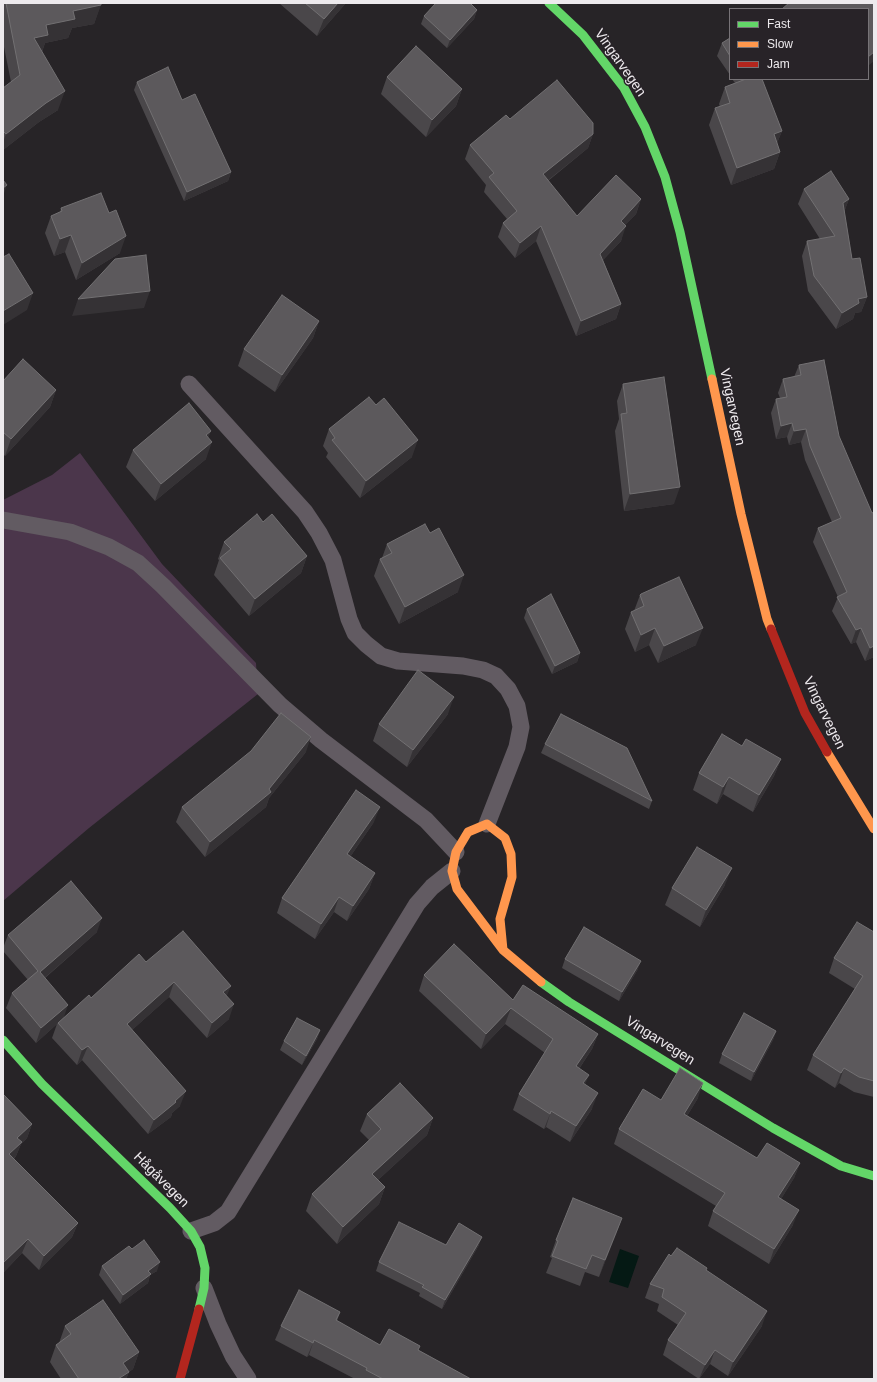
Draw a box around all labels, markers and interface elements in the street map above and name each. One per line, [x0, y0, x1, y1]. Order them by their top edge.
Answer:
legend [729, 8, 869, 80]
text: Fast [767, 17, 790, 31]
street label: Vingarvegen [591, 26, 649, 100]
text: Slow [767, 37, 793, 51]
text: Jam [767, 57, 790, 71]
street label: Vingarvegen [716, 367, 748, 447]
street label: Vingarvegen [799, 674, 849, 752]
street label: Vingarvegen [622, 1013, 698, 1069]
street label: Hågåvegen [130, 1149, 192, 1211]

